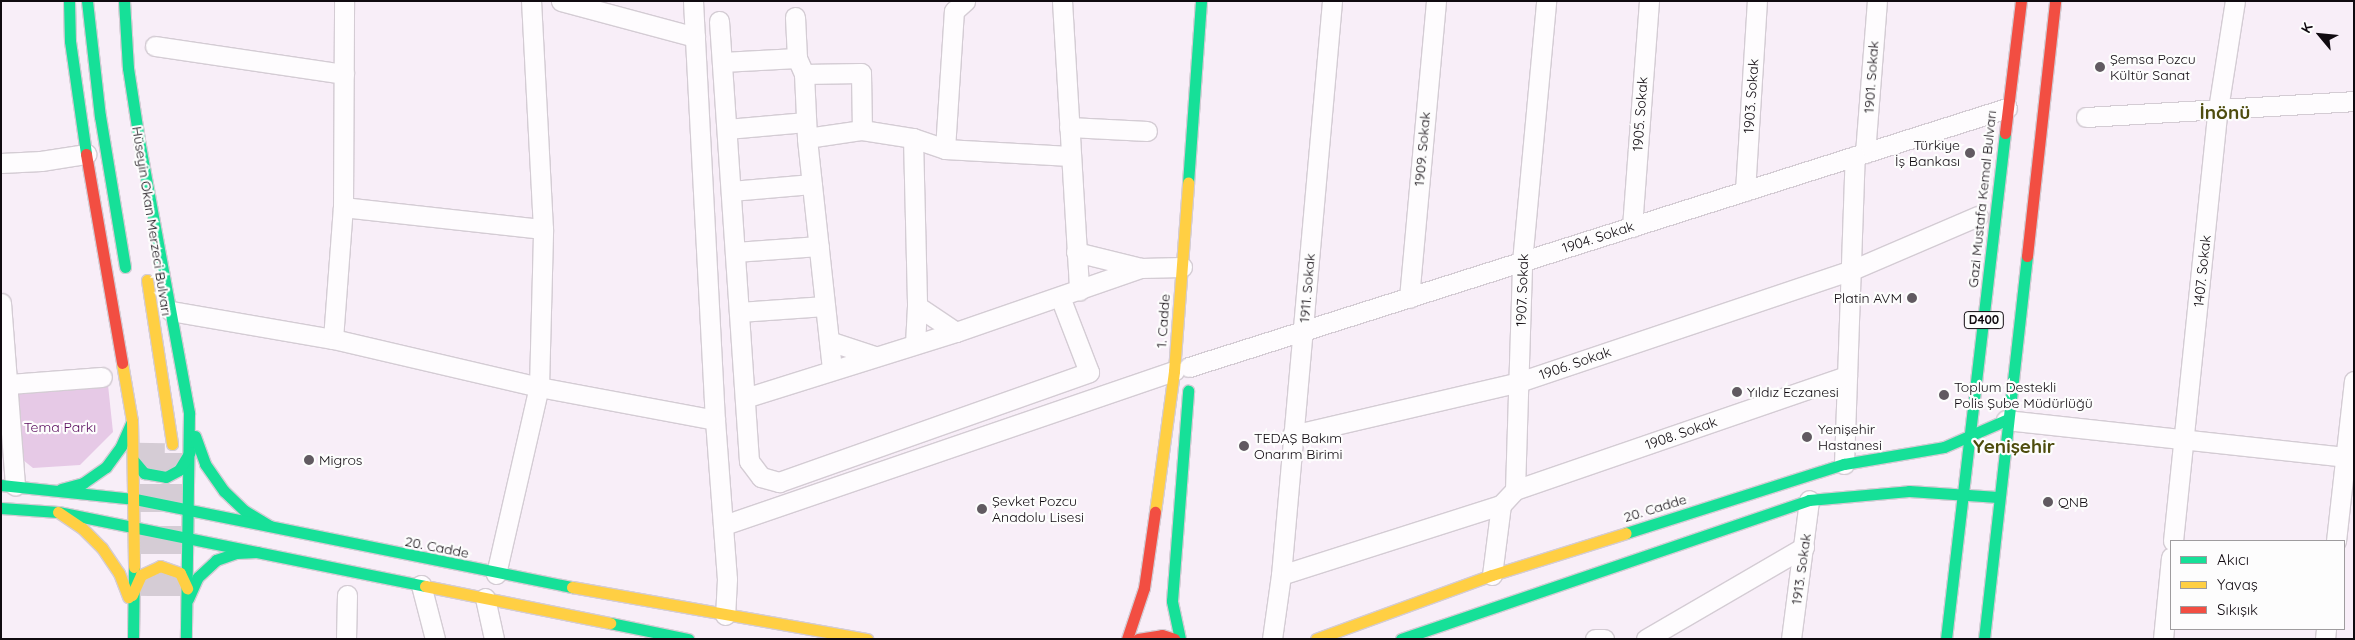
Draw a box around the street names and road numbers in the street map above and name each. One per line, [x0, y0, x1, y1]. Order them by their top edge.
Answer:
street label: 1901. Sokak [1860, 40, 1882, 114]
street label: 1903. Sokak [1740, 58, 1762, 134]
street label: 1905. Sokak [1629, 76, 1651, 152]
street label: Gazi Mustafa Kemal Bulvarı [1964, 110, 2000, 288]
street label: 1909. Sokak [1410, 111, 1434, 187]
street label: Hüseyin Okan Merzeci Bulvarı [129, 125, 175, 317]
street label: 1904. Sokak [1560, 217, 1636, 257]
street label: 1407. Sokak [2190, 234, 2214, 308]
street label: 1911. Sokak [1296, 253, 1318, 323]
street label: 1907. Sokak [1512, 253, 1532, 327]
street label: 1. Cadde [1153, 293, 1173, 349]
road number: D400 [1963, 310, 2005, 330]
street label: 1906. Sokak [1537, 343, 1613, 383]
street label: 1908. Sokak [1643, 413, 1719, 453]
street label: 20. Cadde [1621, 490, 1689, 526]
street label: 1913. Sokak [1788, 532, 1814, 606]
street label: 20. Cadde [404, 533, 470, 561]

